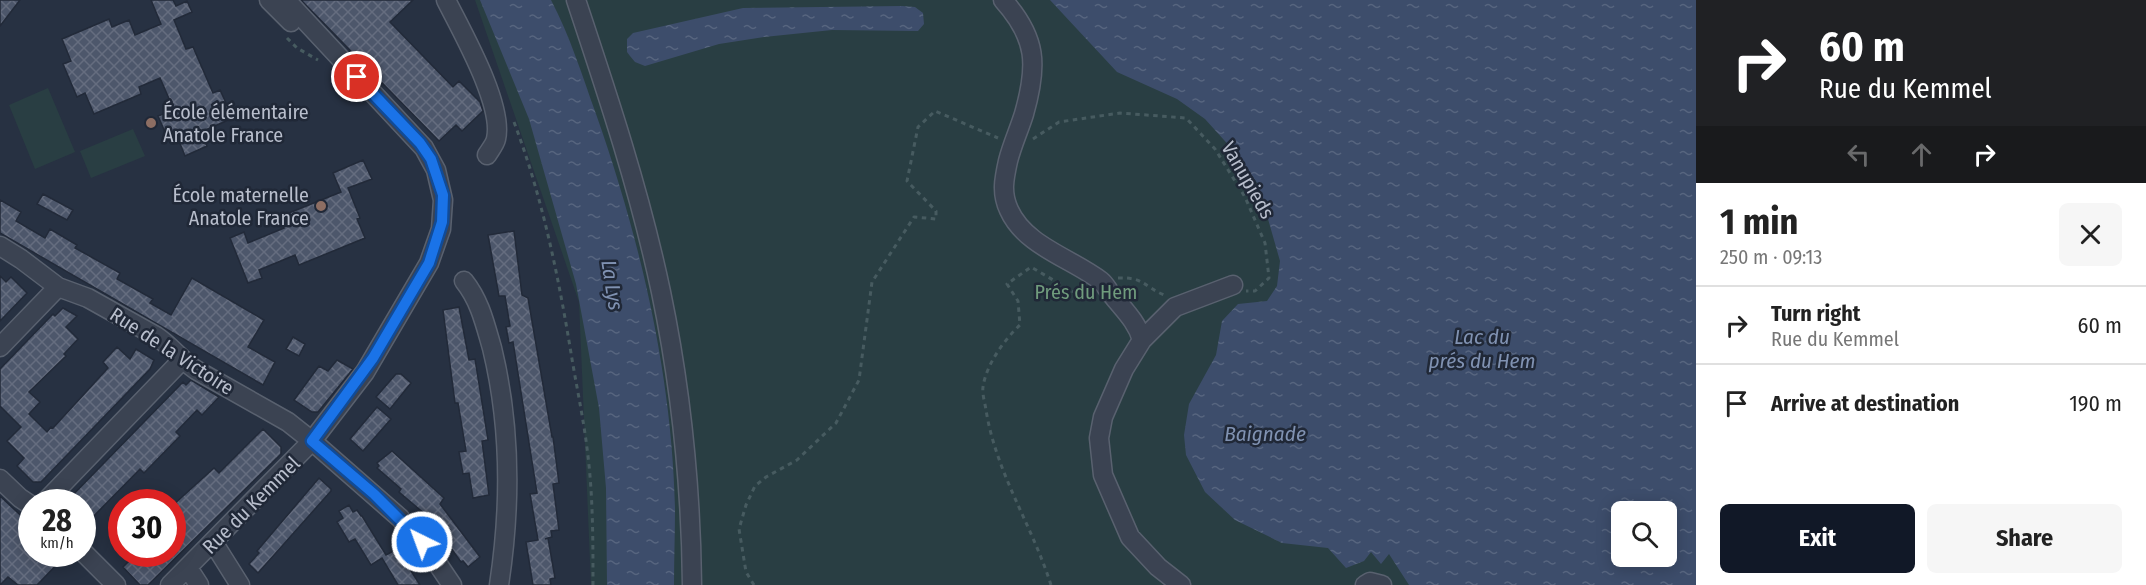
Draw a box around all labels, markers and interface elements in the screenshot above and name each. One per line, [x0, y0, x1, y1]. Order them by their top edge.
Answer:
text: 60 m [1819, 22, 1905, 72]
icon: right [1720, 24, 1798, 102]
pin [331, 51, 382, 102]
icon: arrive [340, 60, 373, 93]
text: Rue du Kemmel [1819, 73, 1992, 105]
place label: École élémentaire Anatole France [163, 100, 309, 147]
marker: École élémentaire Anatole France [144, 116, 158, 130]
street label: Vanupieds [1216, 137, 1280, 223]
icon: left [1842, 138, 1875, 171]
icon: ahead [1905, 138, 1938, 171]
icon: right [1968, 138, 2001, 171]
place label: École maternelle Anatole France [173, 183, 309, 230]
marker: École maternelle Anatole France [314, 199, 328, 213]
text: 1 min [1720, 200, 1798, 244]
button: close [2059, 203, 2122, 266]
text: 250 m · 09:13 [1720, 245, 1822, 269]
water label: La Lys [595, 258, 629, 312]
park label: Prés du Hem [1035, 280, 1137, 304]
text: Turn right [1771, 300, 1860, 327]
street label: Rue de la Victoire [106, 302, 238, 400]
icon: right [1720, 309, 1753, 342]
text: 60 m [2078, 312, 2122, 339]
water label: Lac du prés du Hem [1428, 324, 1536, 374]
text: Rue du Kemmel [1771, 327, 1899, 351]
icon: arrive [1720, 387, 1753, 420]
text: Arrive at destination [1771, 390, 1959, 417]
text: 190 m [2069, 390, 2122, 417]
water label: Baignade [1224, 421, 1306, 447]
street label: Rue du Kemmel [197, 451, 305, 559]
speed limit sign: 30 [108, 489, 186, 567]
map controls [1611, 501, 1677, 567]
button: search [1611, 501, 1677, 567]
text: 28 [42, 503, 72, 539]
button: Exit [1720, 504, 1915, 573]
button: Share [1927, 504, 2122, 573]
position arrow [390, 510, 454, 574]
text: km/h [40, 534, 74, 552]

